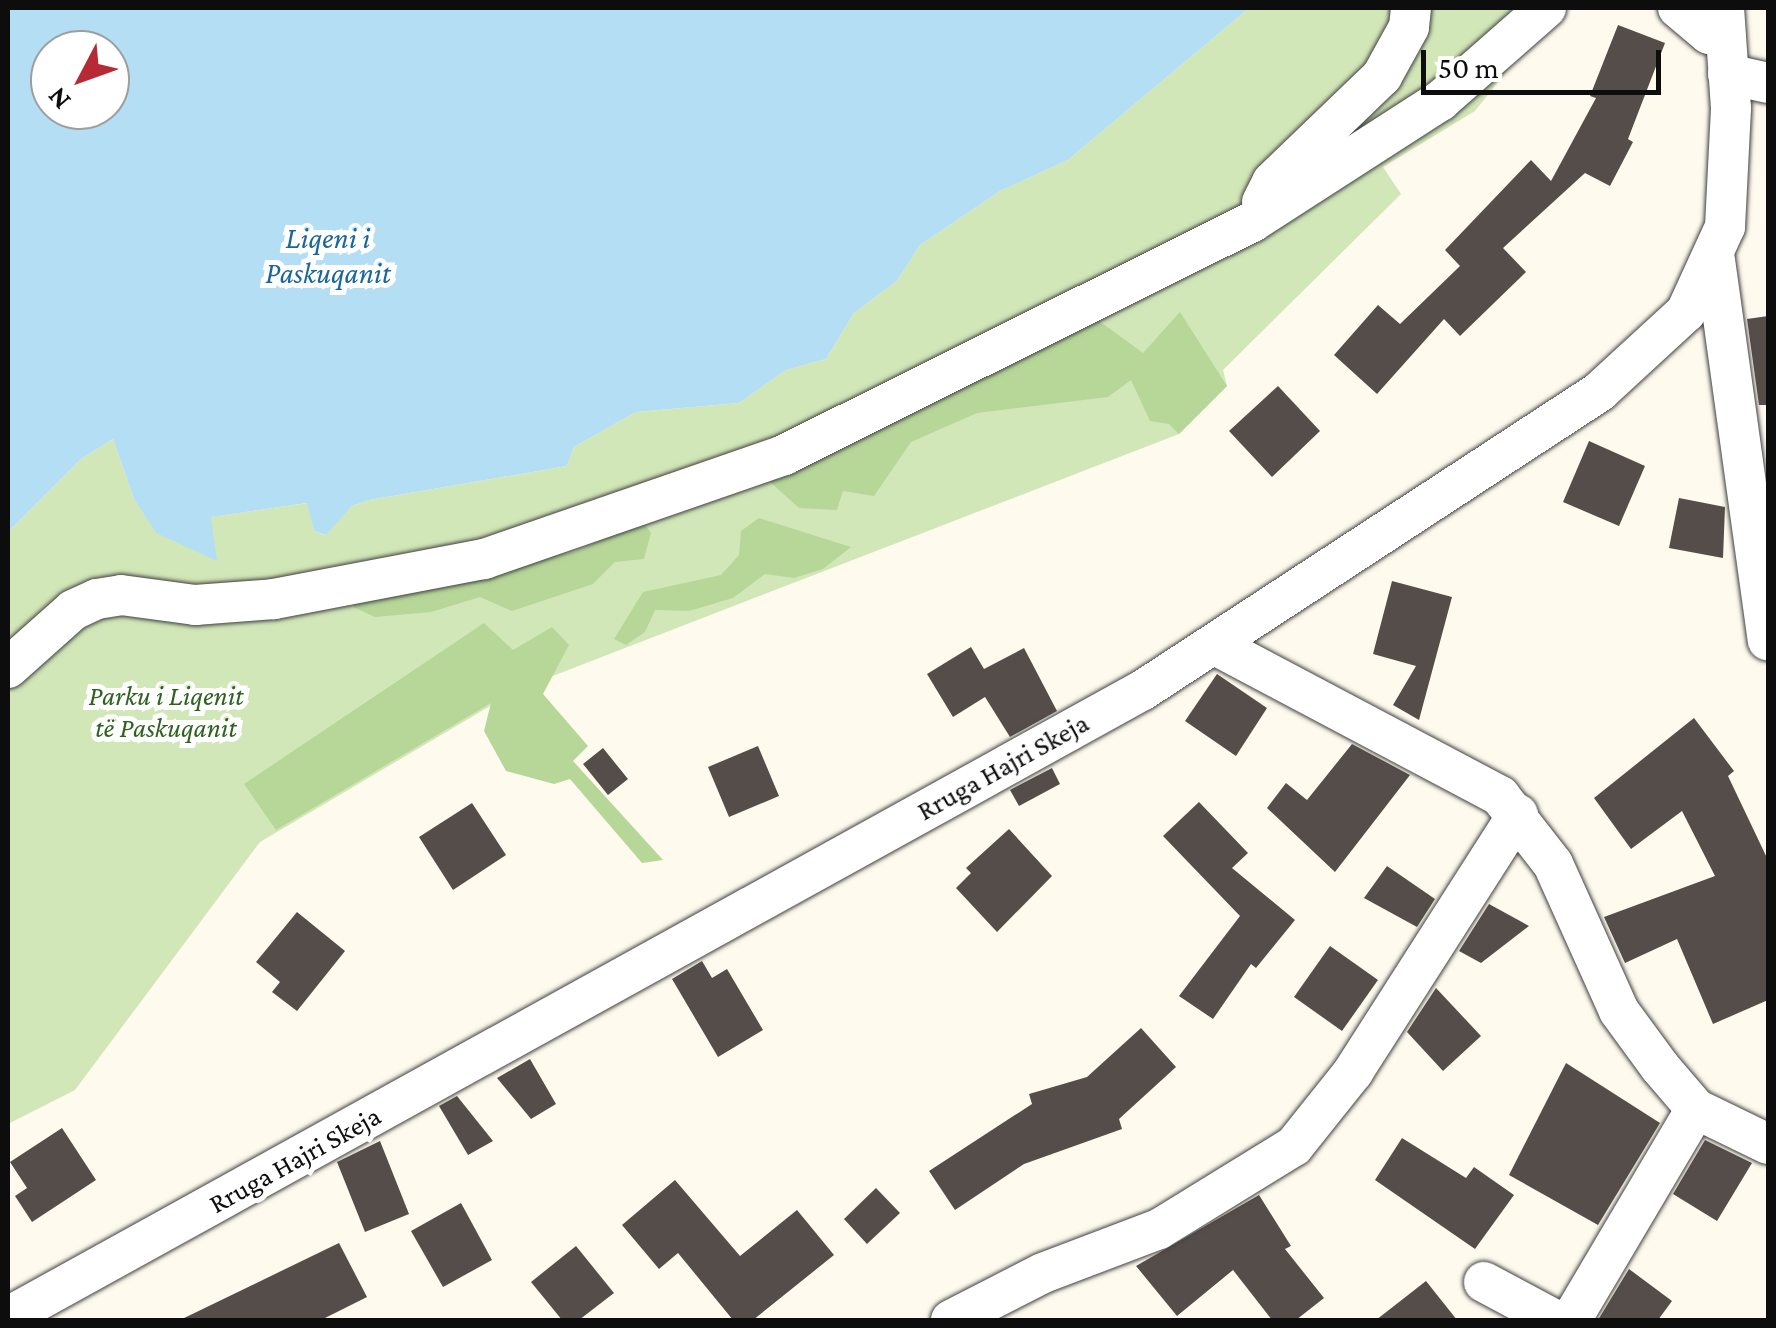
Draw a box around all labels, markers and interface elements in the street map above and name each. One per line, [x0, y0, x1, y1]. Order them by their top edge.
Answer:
north arrow [30, 30, 130, 130]
scale bar [1426, 30, 1666, 92]
text: 50 m [1438, 51, 1499, 84]
text: N [41, 81, 76, 116]
water label: Liqeni i Paskuqanit [265, 220, 391, 290]
park label: Parku i Liqenit të Paskuqanit [88, 679, 244, 745]
street label: Rruga Hajri Skeja [911, 706, 1095, 828]
street label: Rruga Hajri Skeja [203, 1099, 387, 1221]

